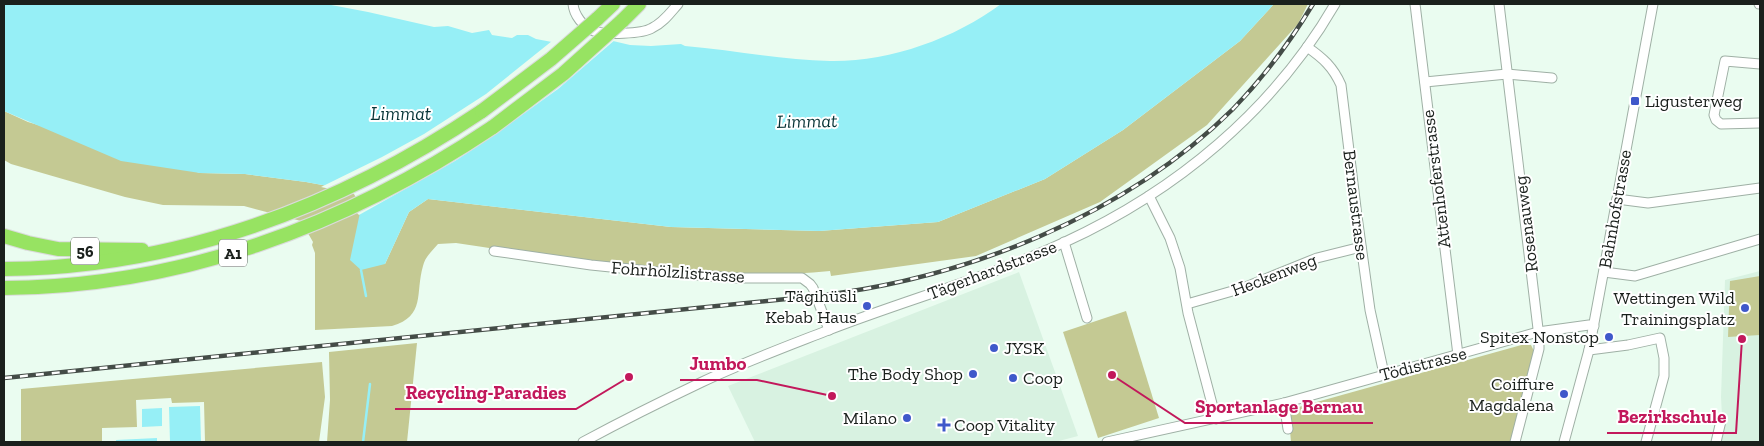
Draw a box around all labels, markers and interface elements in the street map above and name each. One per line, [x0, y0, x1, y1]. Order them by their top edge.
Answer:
place label: Ligusterweg [1645, 90, 1742, 112]
marker: Ligusterweg [1629, 95, 1641, 107]
water label: Limmat [371, 102, 432, 125]
street label: Attenhoferstrasse [1417, 108, 1455, 250]
water label: Limmat [776, 109, 838, 133]
street label: Bahnhofstrasse [1594, 148, 1636, 270]
street label: Bernaustrasse [1338, 149, 1374, 261]
street label: Rosenauweg [1509, 174, 1543, 274]
street label: Tägerhardstrasse [924, 235, 1060, 305]
road number: 56 [71, 238, 99, 264]
road number: A1 [219, 240, 247, 266]
street label: Heckenweg [1228, 249, 1320, 301]
street label: Fohrhölzlistrasse [611, 256, 745, 288]
place label: Tägihüsli Kebab Haus [765, 285, 857, 328]
place label: Wettingen Wild Trainingsplatz [1614, 287, 1735, 330]
marker: Tägihüsli Kebab Haus [861, 300, 873, 312]
marker: Wettingen Wild Trainingsplatz [1739, 302, 1751, 314]
place label: Spitex Nonstop [1480, 326, 1599, 348]
marker: Spitex Nonstop [1603, 331, 1615, 343]
place label: JYSK [1004, 337, 1045, 359]
marker: JYSK [988, 342, 1000, 354]
street label: Tödistrasse [1377, 342, 1469, 386]
callout: Jumbo [680, 346, 757, 380]
text: Jumbo [689, 352, 747, 375]
place label: The Body Shop [848, 363, 963, 385]
place label: Coop [1023, 367, 1063, 389]
marker: The Body Shop [967, 368, 979, 380]
marker: Coop [1007, 372, 1019, 384]
place label: Coiffure Magdalena [1469, 373, 1554, 416]
callout: Recycling-Paradies [395, 375, 576, 409]
text: Recycling-Paradies [406, 381, 567, 404]
marker: Coiffure Magdalena [1558, 388, 1570, 400]
callout: Sportanlage Bernau [1185, 389, 1373, 423]
text: Sportanlage Bernau [1195, 395, 1363, 418]
callout: Bezirkschule [1607, 399, 1736, 433]
text: Bezirkschule [1618, 405, 1726, 428]
place label: Milano [843, 407, 897, 429]
marker: Milano [901, 412, 913, 424]
place label: Coop Vitality [954, 414, 1056, 436]
marker: Coop Vitality [938, 419, 950, 431]

